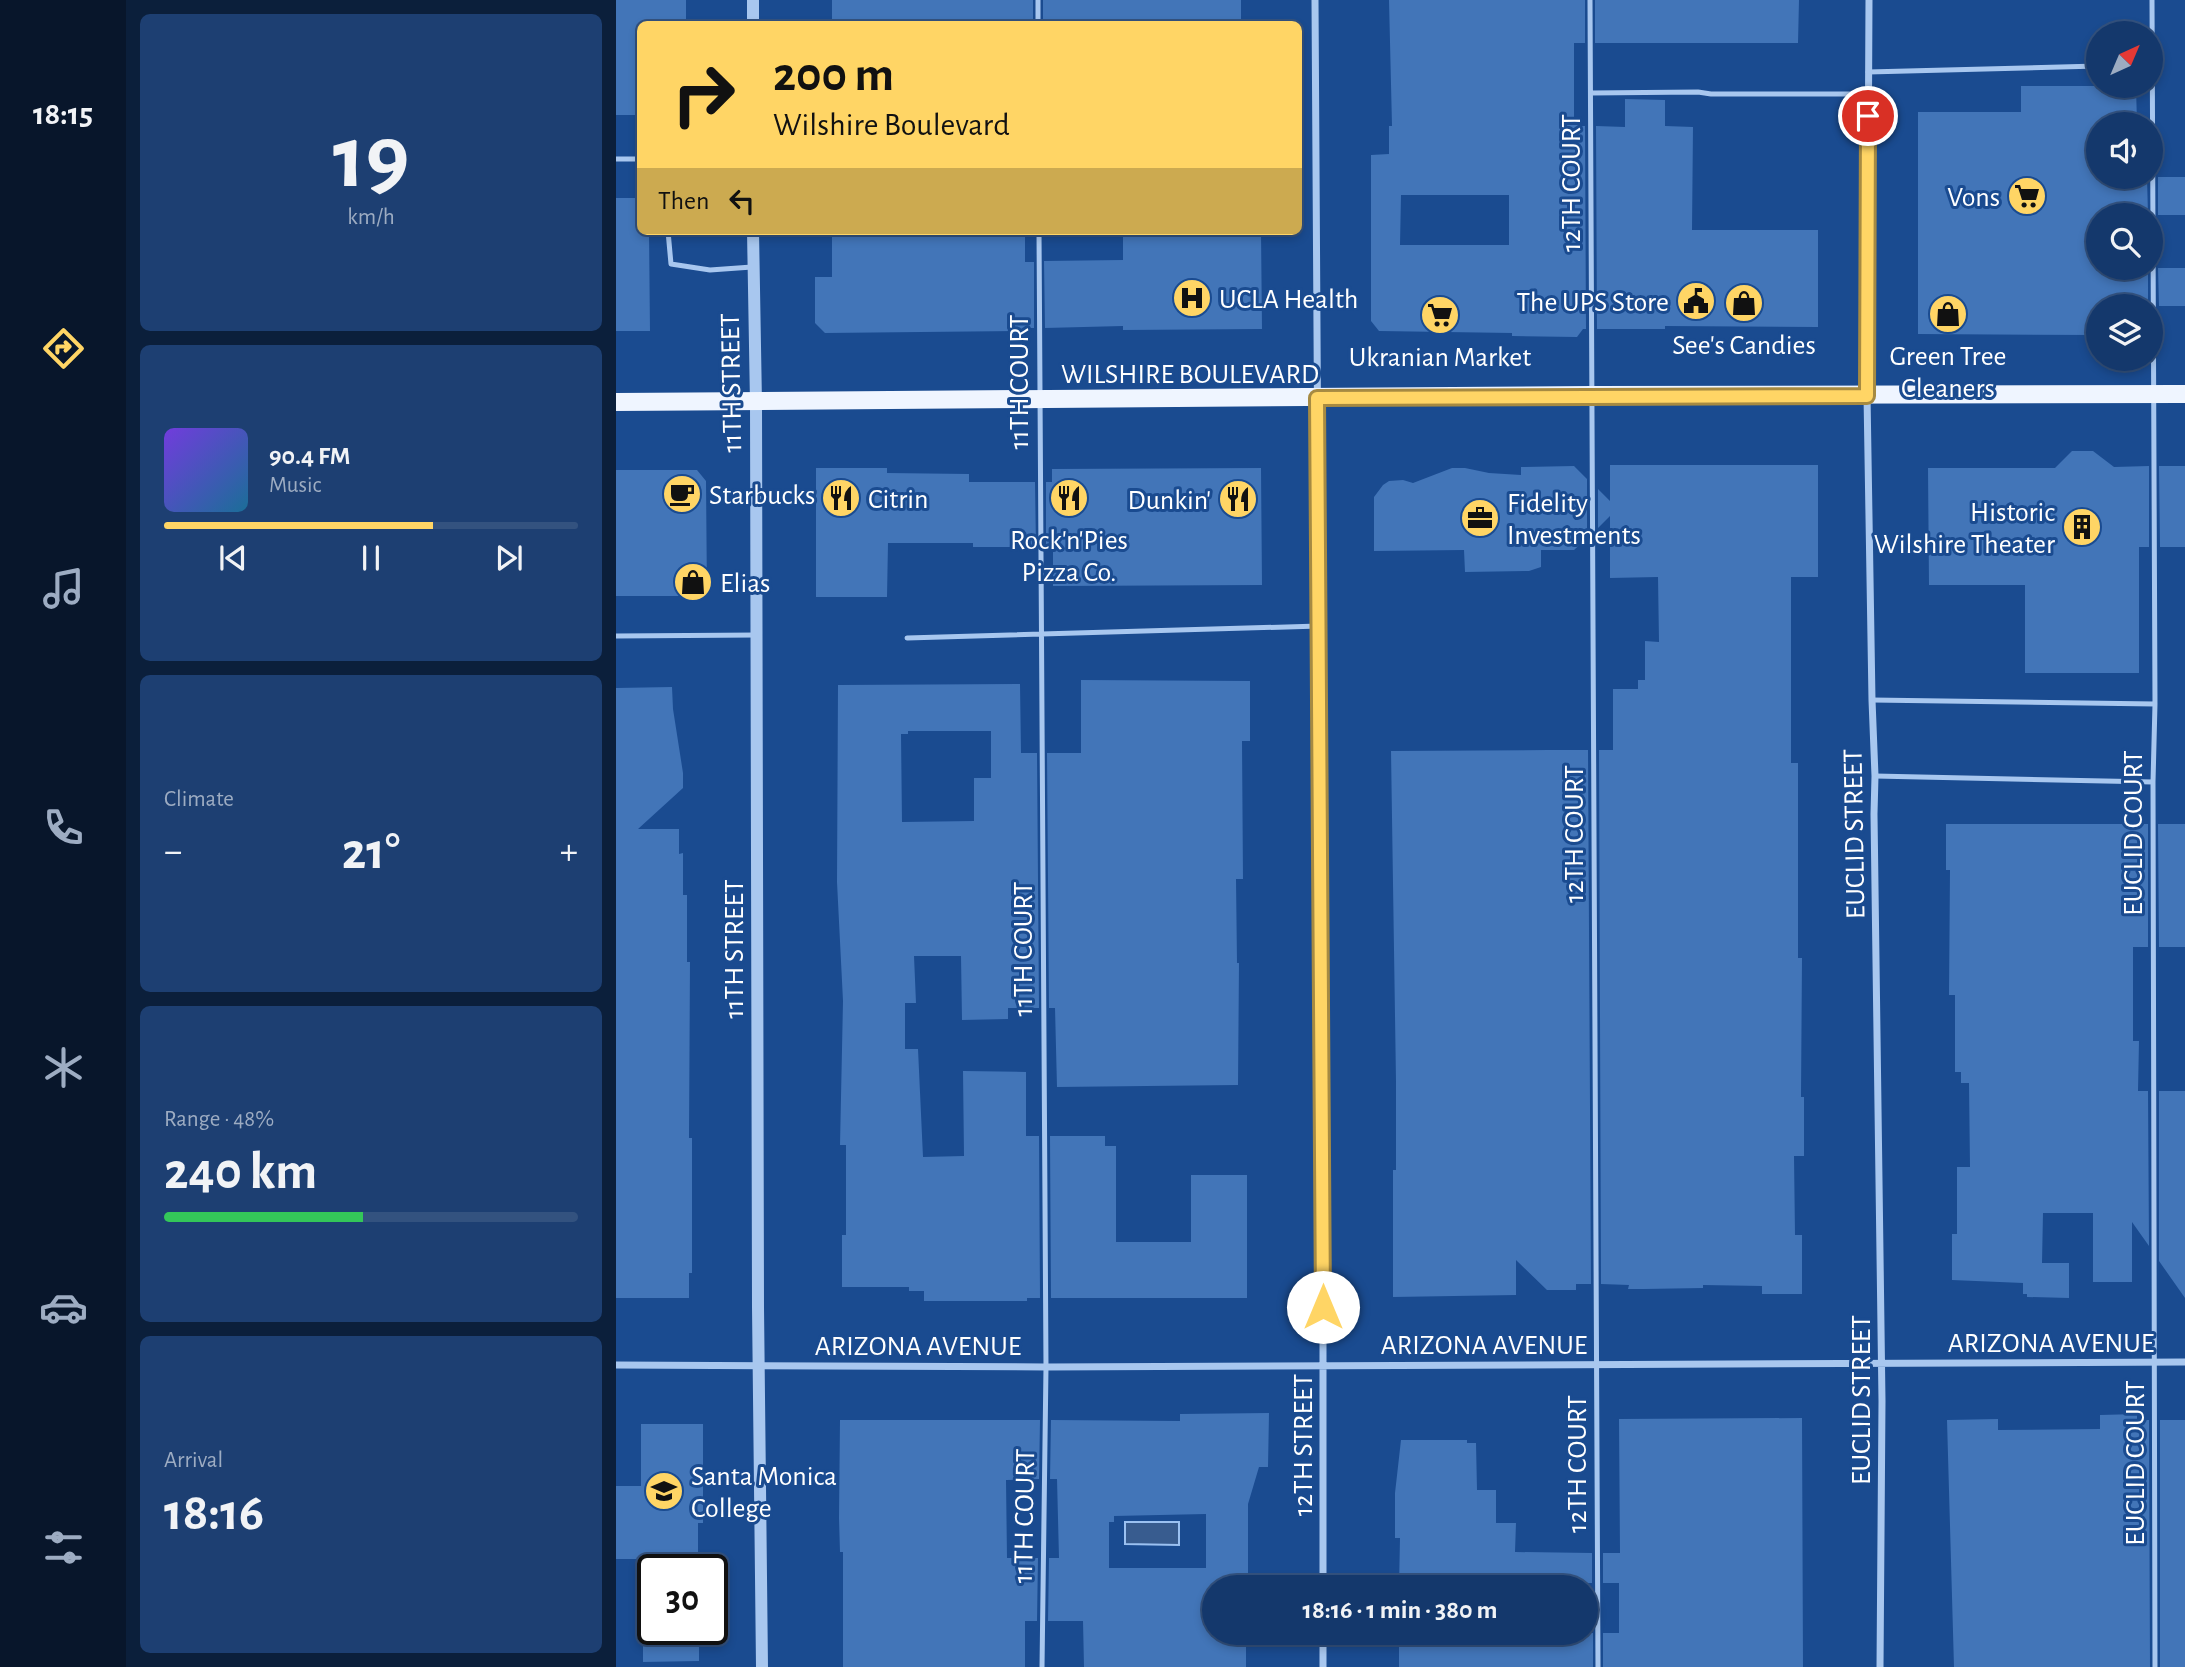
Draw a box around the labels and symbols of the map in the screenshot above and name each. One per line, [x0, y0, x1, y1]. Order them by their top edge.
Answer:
north arrow [2086, 21, 2163, 98]
pin [1838, 86, 1898, 146]
street label: 12TH COURT [1558, 114, 1586, 252]
supermarket icon: Vons [2006, 175, 2048, 217]
place label: Vons [1947, 184, 2000, 212]
hospital icon: UCLA Health [1171, 277, 1213, 319]
public building icon: The UPS Store [1675, 280, 1717, 322]
shop icon: See's Candies [1723, 282, 1765, 324]
place label: UCLA Health [1219, 286, 1358, 314]
place label: The UPS Store [1516, 289, 1669, 317]
shop icon: Green Tree Cleaners [1927, 293, 1969, 335]
supermarket icon: Ukranian Market [1419, 294, 1461, 336]
street label: 11TH STREET [717, 313, 747, 453]
street label: 11TH COURT [1006, 314, 1034, 449]
place label: See's Candies [1672, 332, 1816, 360]
place label: Green Tree Cleaners [1890, 343, 2006, 403]
place label: Ukranian Market [1349, 344, 1531, 372]
street label: WILSHIRE BOULEVARD [1061, 361, 1319, 389]
cafe icon: Starbucks [661, 473, 703, 515]
restaurant icon: Citrin [820, 477, 862, 519]
restaurant icon: Rock'n'Pies Pizza Co. [1048, 477, 1090, 519]
restaurant icon: Dunkin' [1217, 478, 1259, 520]
place label: Starbucks [709, 482, 815, 510]
place label: Citrin [868, 486, 929, 514]
place label: Dunkin' [1128, 487, 1211, 515]
place label: Fidelity Investments [1507, 490, 1641, 550]
office icon: Fidelity Investments [1459, 497, 1501, 539]
place label: Historic Wilshire Theater [1874, 499, 2055, 559]
building icon: Historic Wilshire Theater [2061, 506, 2103, 548]
place label: Rock'n'Pies Pizza Co. [1010, 527, 1128, 587]
shop icon: Elias [672, 561, 714, 603]
place label: Elias [720, 570, 770, 598]
street label: EUCLID STREET [1840, 748, 1870, 919]
street label: EUCLID COURT [2120, 750, 2148, 916]
street label: 12TH COURT [1561, 765, 1589, 903]
street label: 11TH STREET [721, 879, 749, 1019]
street label: 11TH COURT [1010, 881, 1038, 1016]
position arrow [1286, 1270, 1360, 1344]
street label: EUCLID STREET [1848, 1315, 1876, 1485]
street label: ARIZONA AVENUE [1948, 1330, 2154, 1358]
street label: ARIZONA AVENUE [1381, 1332, 1587, 1360]
street label: ARIZONA AVENUE [815, 1333, 1021, 1361]
street label: 12TH STREET [1290, 1373, 1318, 1516]
street label: EUCLID COURT [2122, 1380, 2150, 1546]
street label: 12TH COURT [1564, 1395, 1592, 1533]
street label: 11TH COURT [1010, 1448, 1040, 1584]
place label: Santa Monica College [691, 1463, 837, 1523]
school or university icon: Santa Monica College [643, 1470, 685, 1512]
speed limit sign: 30 [637, 1554, 728, 1645]

